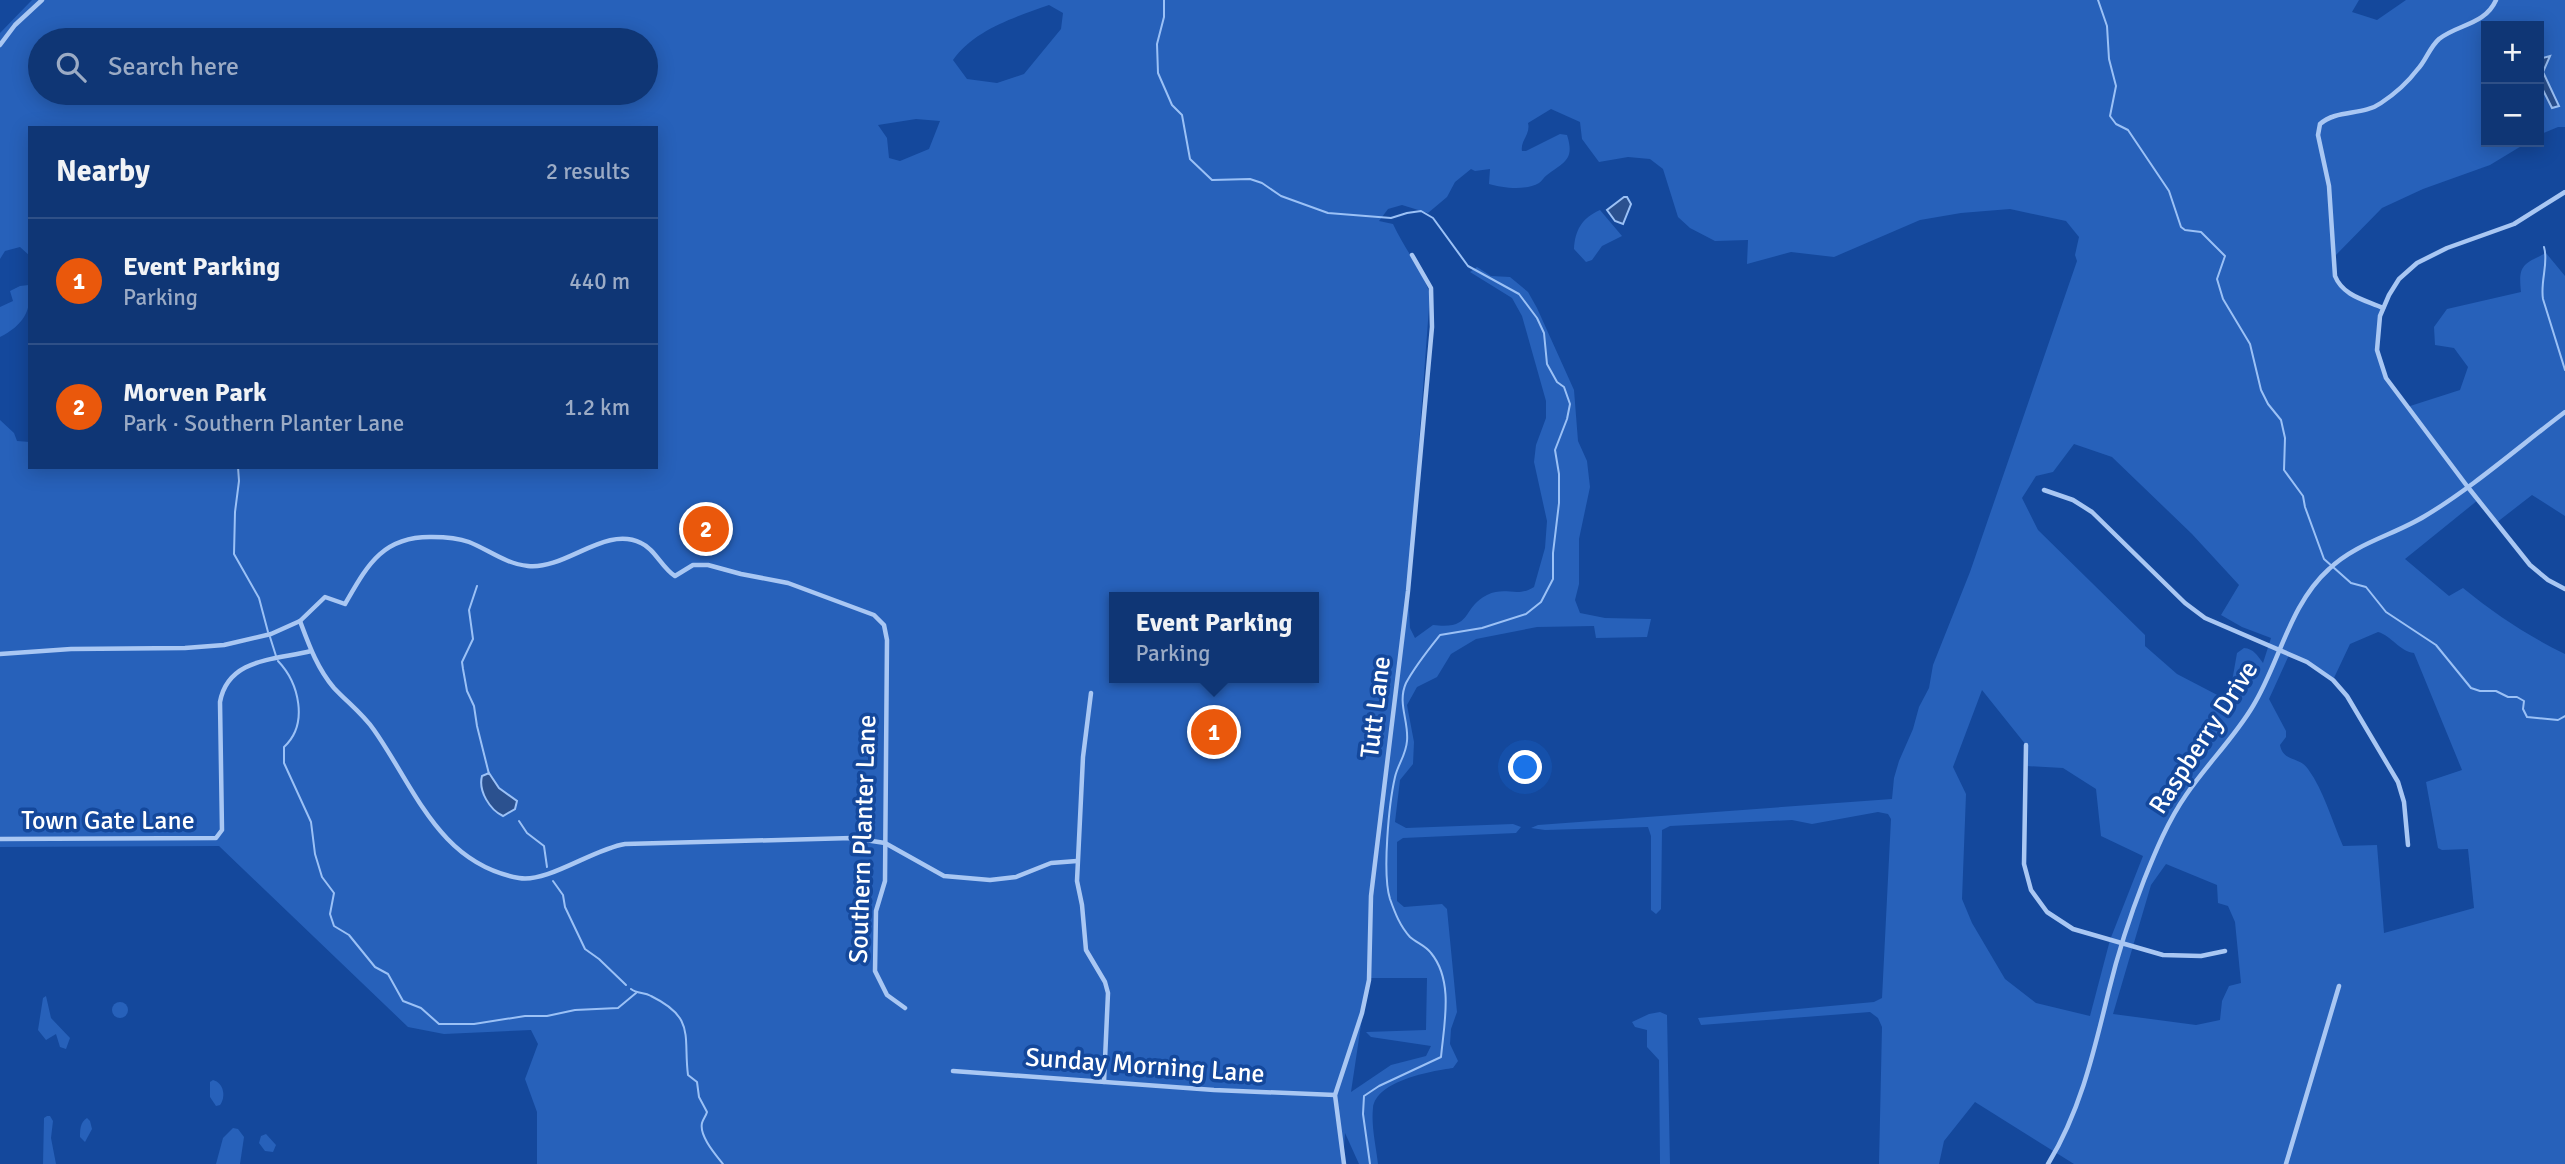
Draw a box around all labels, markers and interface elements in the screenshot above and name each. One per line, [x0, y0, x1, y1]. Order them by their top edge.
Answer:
map controls [2481, 21, 2544, 147]
button: + [2481, 21, 2544, 84]
search box [28, 28, 658, 105]
icon: search [52, 48, 90, 86]
text: Search here [108, 51, 239, 83]
button: − [2481, 84, 2544, 147]
text: Nearby [56, 153, 150, 190]
text: 2 results [546, 157, 630, 186]
text: Event Parking [123, 251, 280, 283]
text: 1 [73, 267, 85, 296]
text: 440 m [569, 267, 630, 296]
text: Parking [123, 283, 198, 312]
text: Morven Park [123, 377, 267, 409]
text: 2 [73, 393, 85, 422]
text: 1.2 km [564, 393, 630, 422]
text: Park · Southern Planter Lane [123, 409, 404, 438]
pin: 2 [683, 503, 729, 555]
popup [1109, 592, 1319, 683]
text: Event Parking [1135, 607, 1293, 639]
text: Parking [1135, 639, 1210, 668]
street label: Tutt Lane [1354, 654, 1398, 760]
street label: Raspberry Drive [2142, 655, 2265, 820]
pin: 1 [1191, 706, 1237, 758]
street label: Southern Planter Lane [843, 714, 883, 964]
your location [1508, 750, 1542, 784]
street label: Town Gate Lane [21, 805, 195, 837]
street label: Sunday Morning Lane [1024, 1042, 1266, 1090]

